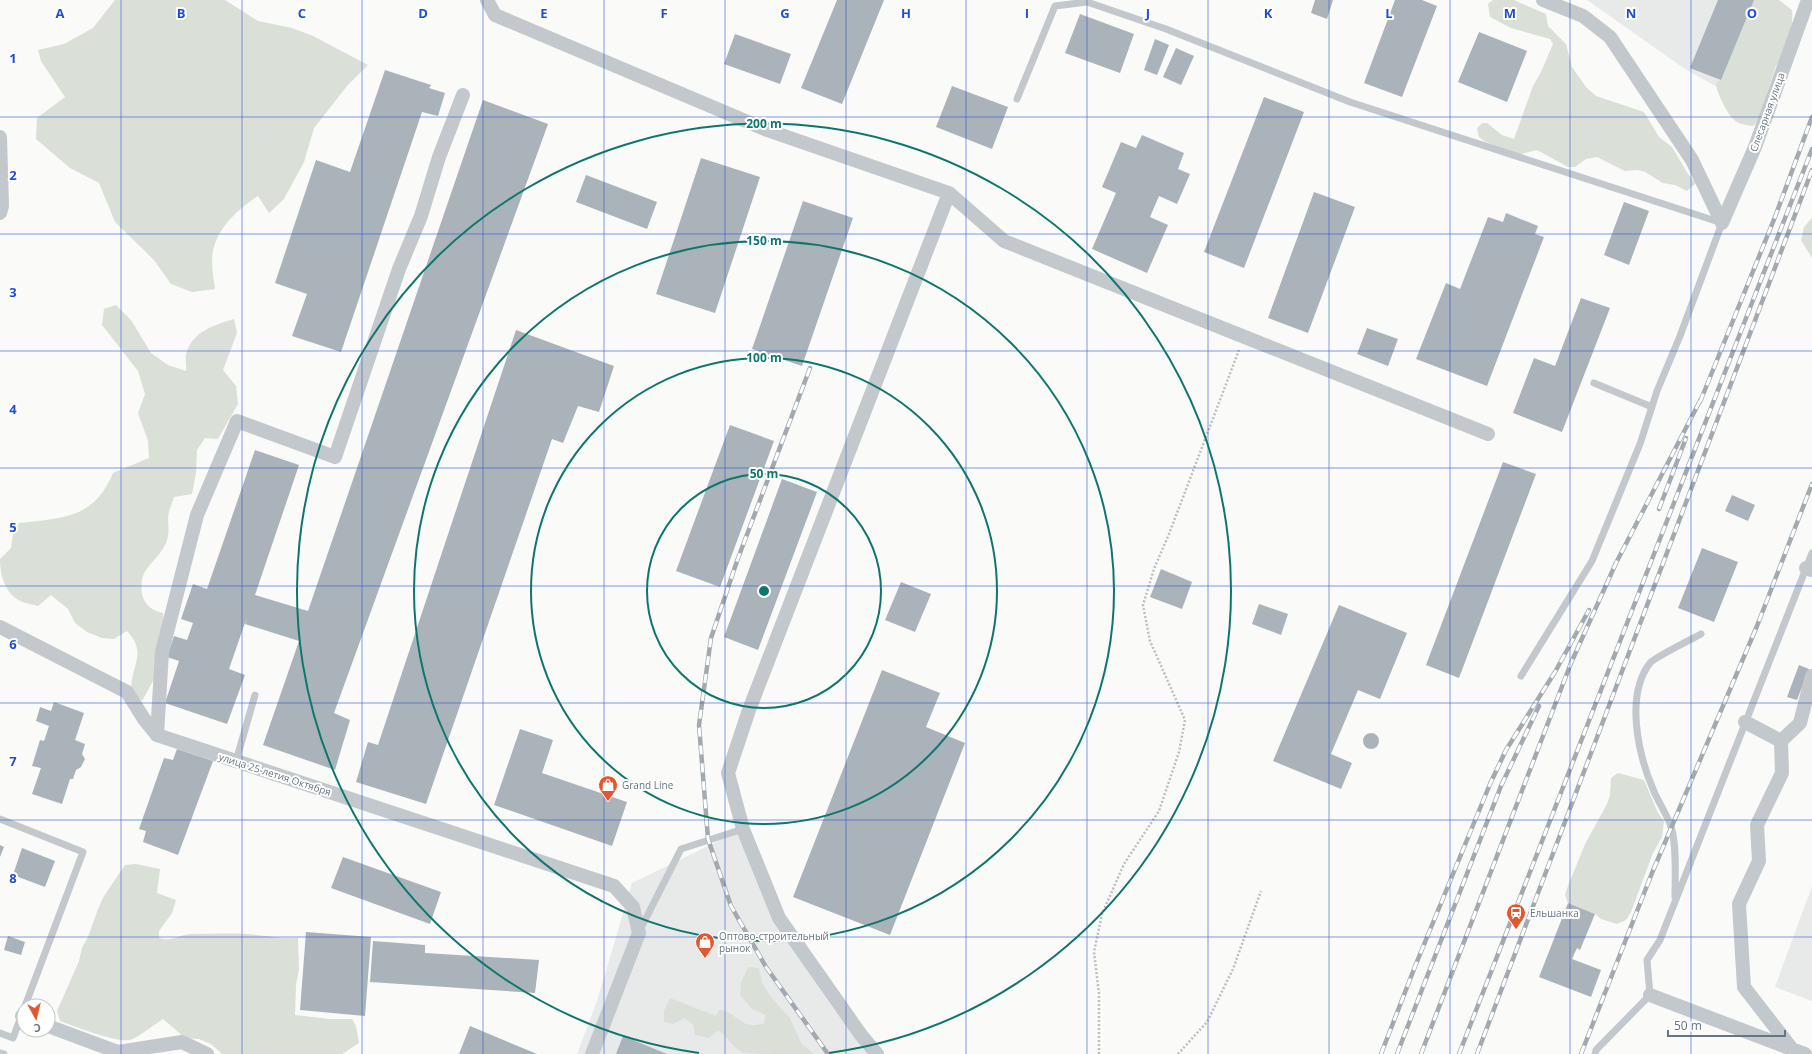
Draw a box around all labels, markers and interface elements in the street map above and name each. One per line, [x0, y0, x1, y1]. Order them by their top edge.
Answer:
text: A [56, 4, 65, 22]
text: B [177, 4, 186, 22]
text: C [298, 4, 306, 22]
text: D [418, 4, 428, 22]
text: E [540, 4, 548, 22]
text: F [660, 4, 668, 22]
text: G [780, 4, 790, 22]
text: H [901, 4, 911, 22]
text: I [1025, 4, 1029, 22]
text: J [1145, 4, 1150, 22]
text: K [1264, 4, 1273, 22]
text: L [1385, 4, 1393, 22]
text: M [1504, 4, 1516, 22]
text: N [1626, 4, 1636, 22]
text: O [1747, 4, 1757, 22]
text: 1 [9, 49, 17, 67]
street label: Слесарная улица [1746, 71, 1788, 153]
text: 200 m [746, 115, 782, 132]
text: 2 [9, 166, 17, 184]
text: 150 m [746, 232, 782, 249]
text: 3 [9, 283, 17, 301]
text: 100 m [746, 349, 782, 366]
text: 4 [9, 400, 17, 418]
text: 50 m [750, 465, 778, 482]
text: 5 [9, 518, 17, 536]
centre of rings [757, 584, 771, 598]
text: 6 [9, 635, 17, 653]
street label: улица 25-летия Октября [217, 749, 333, 799]
text: 7 [9, 752, 17, 770]
shop icon: Grand Line [597, 774, 619, 802]
place label: Grand Line [622, 778, 674, 792]
text: 8 [9, 869, 17, 887]
station icon: Ельшанка [1505, 902, 1527, 930]
place label: Ельшанка [1530, 906, 1579, 920]
place label: Оптово-строительный рынок [719, 929, 829, 955]
shop icon: Оптово-строительный рынок [694, 931, 716, 959]
north arrow [16, 998, 56, 1038]
scale bar [1668, 1012, 1785, 1038]
text: 50 m [1674, 1017, 1702, 1034]
text: С [33, 1020, 42, 1036]

